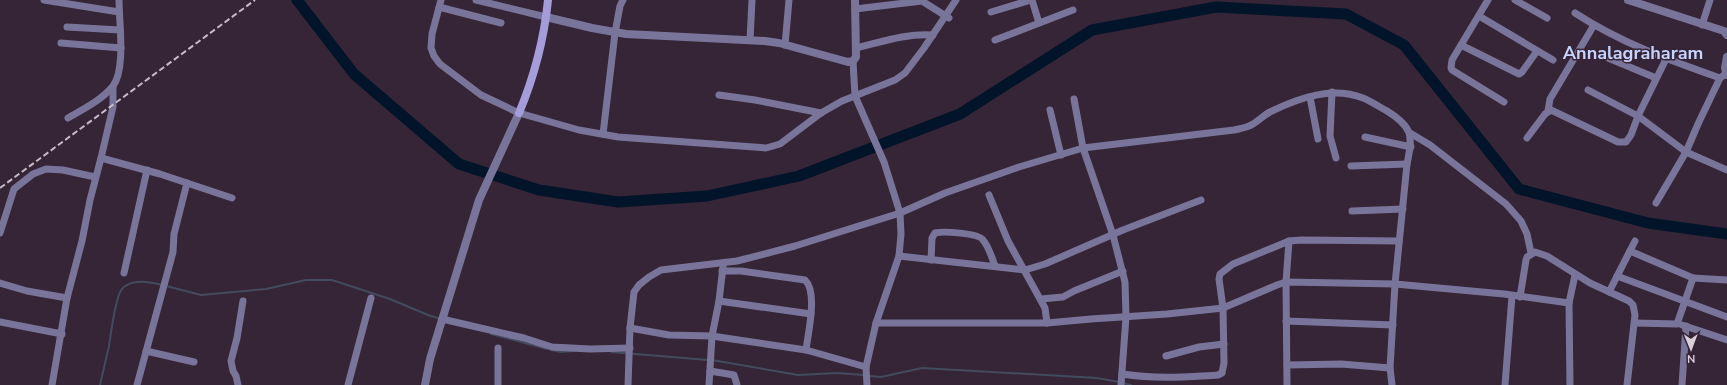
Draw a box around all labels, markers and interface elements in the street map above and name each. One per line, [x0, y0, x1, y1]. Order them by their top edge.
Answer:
district label: Annalagraharam [1563, 41, 1703, 65]
north arrow [1671, 329, 1711, 369]
text: N [1687, 351, 1695, 366]

